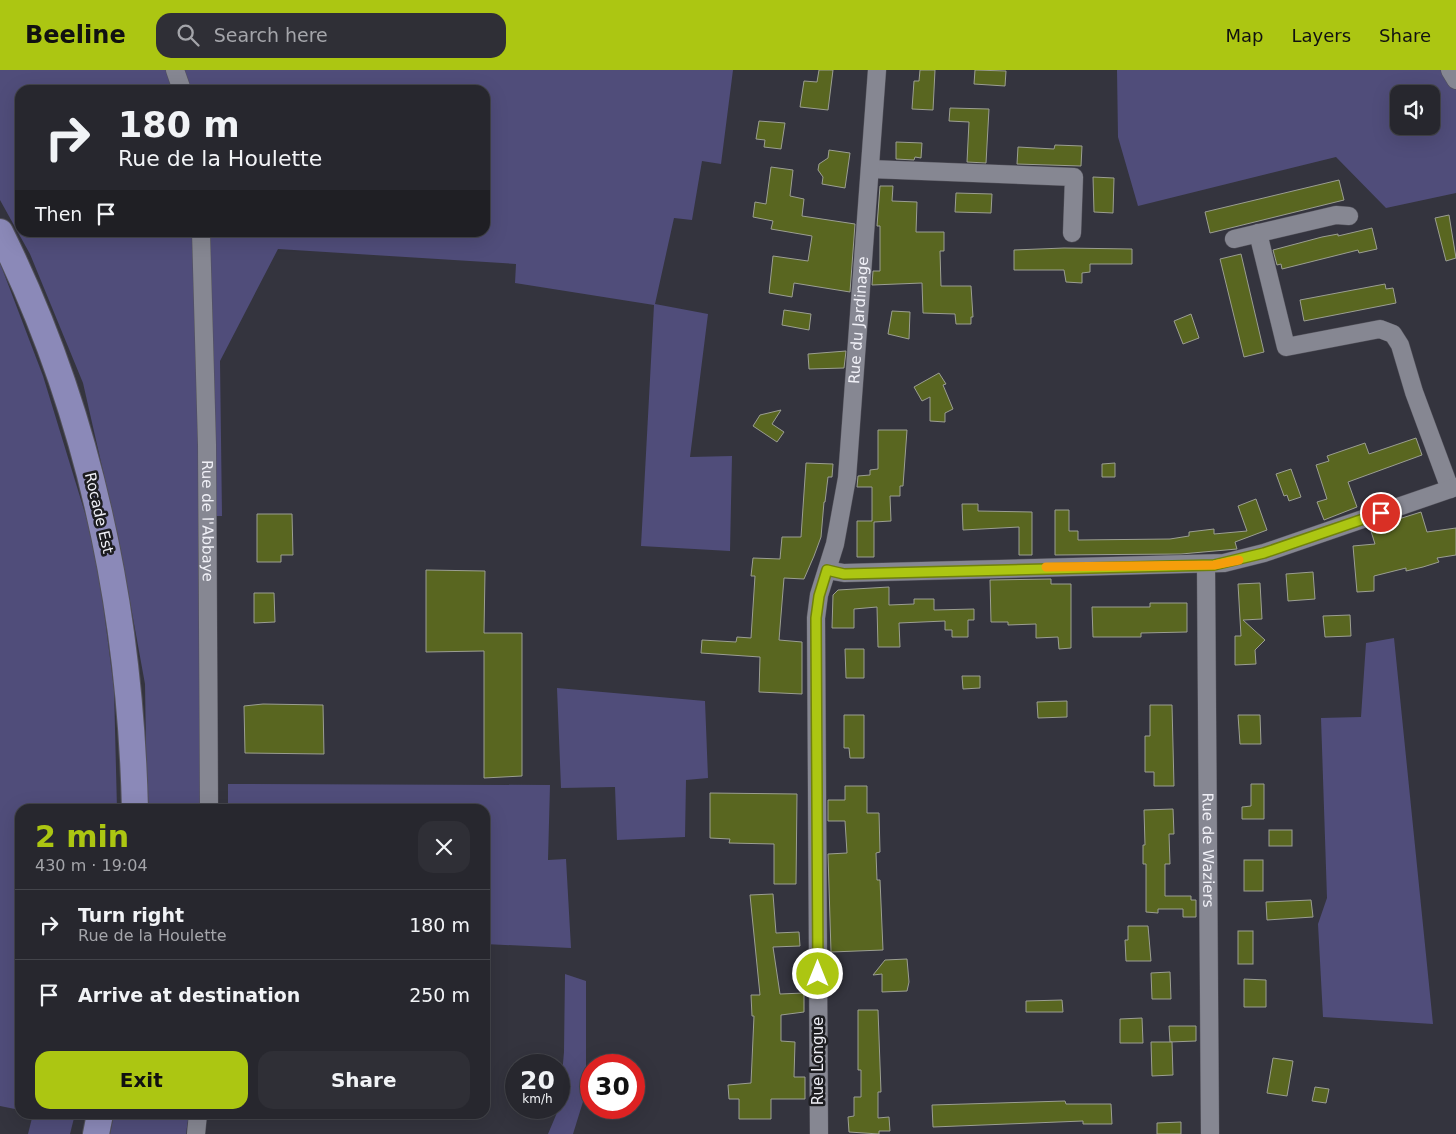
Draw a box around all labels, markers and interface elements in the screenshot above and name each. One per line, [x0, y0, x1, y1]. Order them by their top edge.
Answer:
search box [156, 13, 506, 58]
text: Beeline [25, 21, 126, 49]
icon: search [174, 21, 202, 49]
text: Search here [214, 24, 328, 46]
text: Map [1225, 25, 1263, 46]
text: Layers [1291, 25, 1351, 46]
text: Share [1379, 25, 1431, 46]
map controls [1390, 85, 1440, 135]
button: sound [1390, 85, 1440, 135]
icon: right [35, 105, 100, 170]
text: 180 m [118, 105, 240, 145]
text: Rue de la Houlette [118, 146, 322, 171]
icon: arrive [92, 200, 120, 228]
text: Then [35, 203, 82, 225]
street label: Rue du Jardinage [845, 256, 872, 385]
street label: Rue de l'Abbaye [198, 460, 217, 582]
street label: Rocade Est [81, 471, 117, 556]
pin [1360, 492, 1402, 534]
icon: arrive [1367, 499, 1395, 527]
street label: Rue de Waziers [1199, 792, 1217, 908]
text: 2 min [35, 819, 129, 854]
button: close [418, 821, 470, 873]
text: 430 m · 19:04 [35, 856, 148, 875]
text: Turn right [78, 904, 184, 926]
icon: right [35, 911, 63, 939]
text: 180 m [409, 914, 470, 936]
text: Rue de la Houlette [78, 926, 227, 945]
position arrow [791, 947, 843, 999]
icon: arrive [35, 981, 63, 1009]
text: Arrive at destination [78, 984, 300, 1006]
text: 250 m [409, 984, 470, 1006]
street label: Rue Longue [809, 1017, 827, 1105]
button: Exit [35, 1051, 248, 1109]
button: Share [258, 1051, 470, 1109]
speed limit sign: 30 [580, 1054, 645, 1119]
text: 20 [520, 1066, 555, 1095]
text: km/h [522, 1092, 553, 1106]

